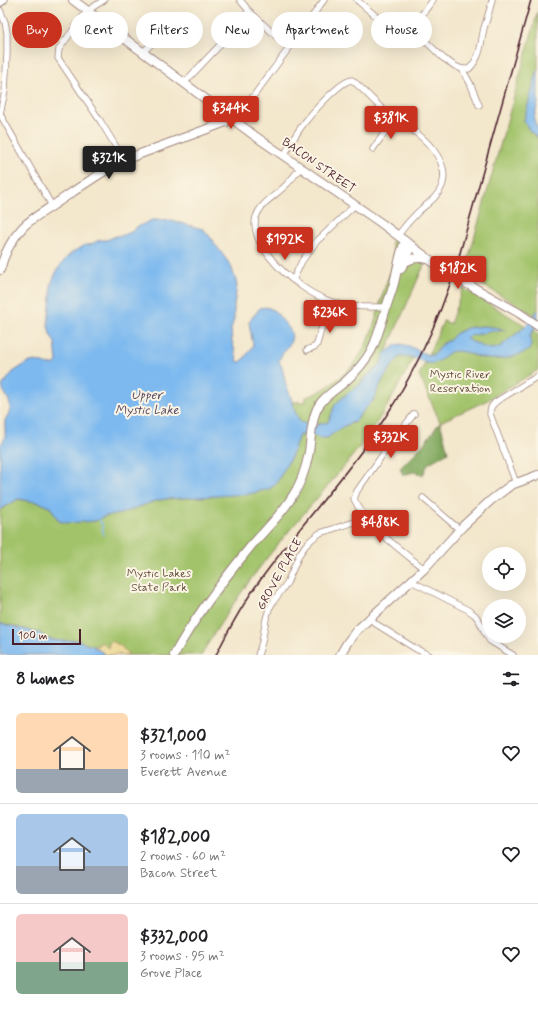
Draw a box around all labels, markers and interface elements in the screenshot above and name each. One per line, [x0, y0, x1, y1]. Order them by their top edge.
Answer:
chip: Buy [12, 12, 62, 48]
chip: Rent [70, 12, 128, 48]
chip: Filters [136, 12, 203, 48]
chip: New [211, 12, 264, 48]
chip: Apartment [272, 12, 363, 48]
chip: House [371, 12, 432, 48]
pin: $344K [203, 96, 259, 130]
text: $344K [212, 100, 250, 117]
pin: $381K [363, 106, 419, 140]
text: $381K [374, 110, 408, 127]
street label: BACON STREET [278, 134, 358, 197]
pin: $321K [81, 146, 137, 180]
text: $321K [92, 150, 126, 167]
pin: $192K [257, 227, 313, 261]
text: $192K [266, 231, 304, 248]
pin: $182K [430, 256, 486, 290]
text: $182K [439, 260, 477, 277]
pin: $236K [302, 300, 358, 334]
text: $236K [313, 304, 347, 321]
park label: Mystic River Reservation [430, 367, 490, 397]
water label: Upper Mystic Lake [115, 387, 180, 419]
pin: $332K [363, 425, 419, 459]
text: $332K [373, 429, 409, 446]
pin: $488K [352, 510, 408, 544]
text: $488K [361, 514, 399, 531]
street label: GROVE PLACE [254, 536, 306, 613]
map controls [482, 547, 526, 643]
button: locate [482, 547, 526, 591]
park label: Mystic Lakes State Park [127, 566, 192, 596]
button: layers [482, 599, 526, 643]
scale bar [12, 627, 81, 646]
text: 100 m [18, 629, 48, 643]
text: 8 homes [16, 668, 75, 690]
icon: filters [500, 668, 522, 690]
text: $321,000 [140, 725, 206, 747]
icon: home [48, 729, 96, 777]
icon: heart [500, 742, 522, 764]
text: 3 rooms · 110 m² [140, 747, 230, 764]
text: Everett Avenue [140, 764, 227, 781]
text: $182,000 [140, 826, 210, 848]
icon: home [48, 830, 96, 878]
icon: heart [500, 843, 522, 865]
text: 2 rooms · 60 m² [140, 848, 226, 865]
text: Bacon Street [140, 865, 217, 882]
text: $332,000 [140, 926, 208, 948]
icon: home [48, 930, 96, 978]
icon: heart [500, 943, 522, 965]
text: 3 rooms · 95 m² [140, 948, 224, 965]
text: Grove Place [140, 965, 202, 982]

